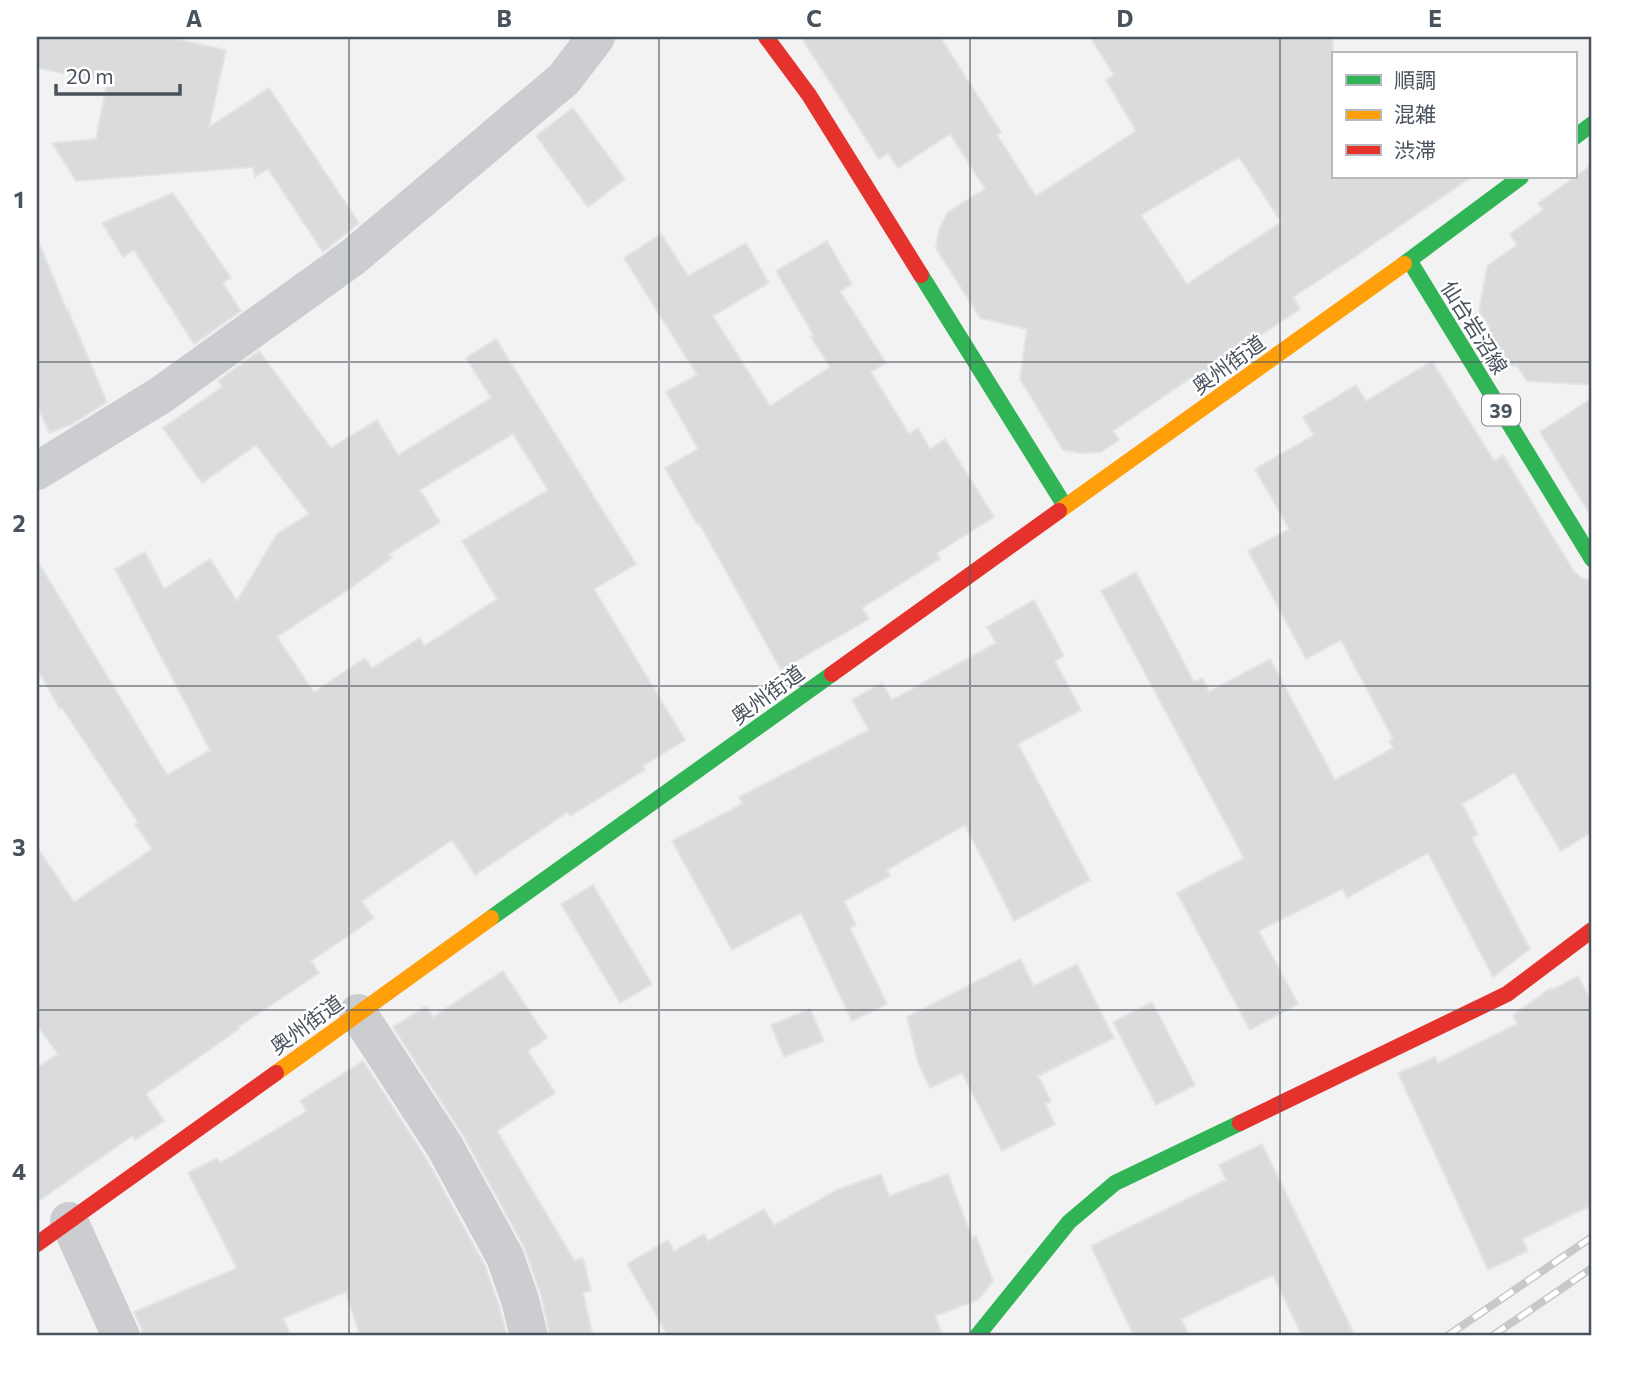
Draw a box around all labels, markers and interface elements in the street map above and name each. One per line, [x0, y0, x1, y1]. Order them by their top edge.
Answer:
text: A [186, 4, 203, 32]
text: B [496, 4, 512, 32]
text: C [806, 4, 822, 32]
text: D [1117, 4, 1134, 32]
text: E [1428, 4, 1442, 32]
scale bar [56, 52, 180, 96]
legend [1332, 52, 1576, 178]
text: 20 m [66, 63, 114, 88]
text: 順調 [1394, 67, 1436, 92]
text: 混雑 [1394, 101, 1436, 126]
text: 渋滞 [1394, 137, 1436, 162]
text: 1 [14, 185, 24, 213]
street label: 仙台岩沼線 [1437, 276, 1513, 378]
street label: 奥州街道 [1187, 329, 1269, 399]
road number: 39 [1482, 394, 1520, 426]
text: 2 [12, 509, 26, 537]
street label: 奥州街道 [726, 659, 808, 729]
text: 3 [12, 833, 26, 861]
street label: 奥州街道 [265, 989, 347, 1059]
text: 4 [12, 1157, 26, 1185]

